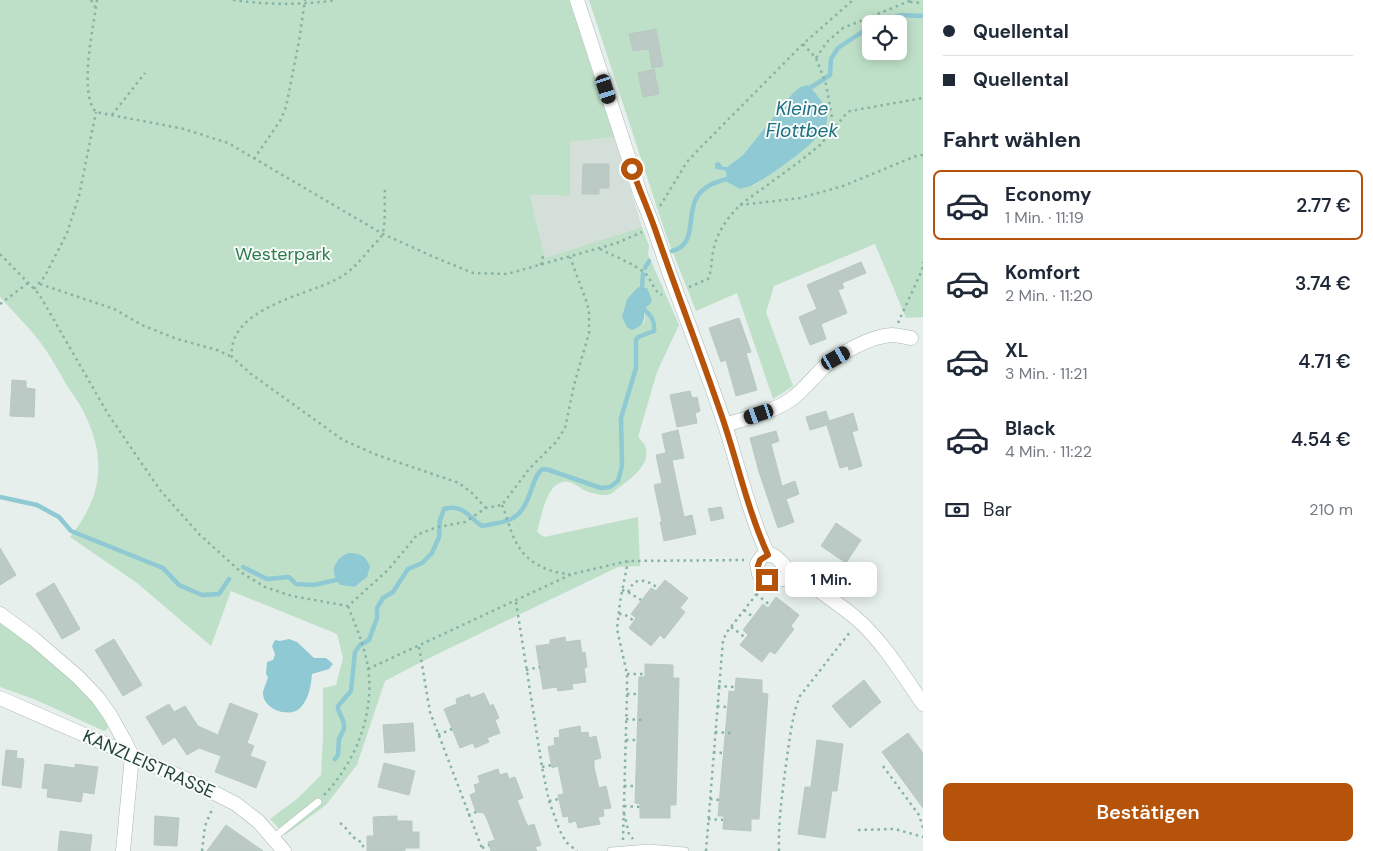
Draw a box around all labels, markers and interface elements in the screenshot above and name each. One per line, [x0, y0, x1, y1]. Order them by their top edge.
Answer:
map controls [862, 15, 907, 60]
button: locate [862, 15, 907, 60]
text: Quellental [973, 19, 1069, 44]
text: Quellental [973, 67, 1069, 92]
car [594, 72, 617, 106]
water label: Kleine Flottbek [766, 96, 838, 143]
text: Fahrt wählen [943, 125, 1081, 154]
route start [621, 158, 643, 180]
text: Economy [1005, 182, 1092, 207]
icon: car [945, 183, 990, 228]
text: 2.77 € [1296, 193, 1351, 218]
text: 1 Min. · 11:19 [1005, 207, 1084, 228]
park label: Westerpark [235, 242, 331, 266]
text: Komfort [1005, 260, 1080, 285]
icon: car [945, 261, 990, 306]
text: 3.74 € [1295, 271, 1351, 296]
text: 2 Min. · 11:20 [1005, 285, 1093, 306]
text: XL [1005, 338, 1028, 363]
icon: car [945, 339, 990, 384]
car [819, 344, 852, 372]
text: 4.71 € [1298, 349, 1351, 374]
text: 3 Min. · 11:21 [1005, 363, 1087, 384]
car [742, 402, 775, 426]
text: Black [1005, 416, 1056, 441]
icon: car [945, 417, 990, 462]
text: 4.54 € [1291, 427, 1351, 452]
text: 4 Min. · 11:22 [1005, 441, 1092, 462]
icon: cash [943, 496, 971, 524]
text: Bar [983, 497, 1012, 522]
text: 210 m [1309, 499, 1353, 520]
callout: 1 Min. [784, 562, 877, 598]
route end [756, 569, 778, 591]
text: 1 Min. [810, 569, 852, 590]
street label: KANZLEISTRASSE [79, 724, 219, 804]
button: Bestätigen [943, 783, 1353, 841]

